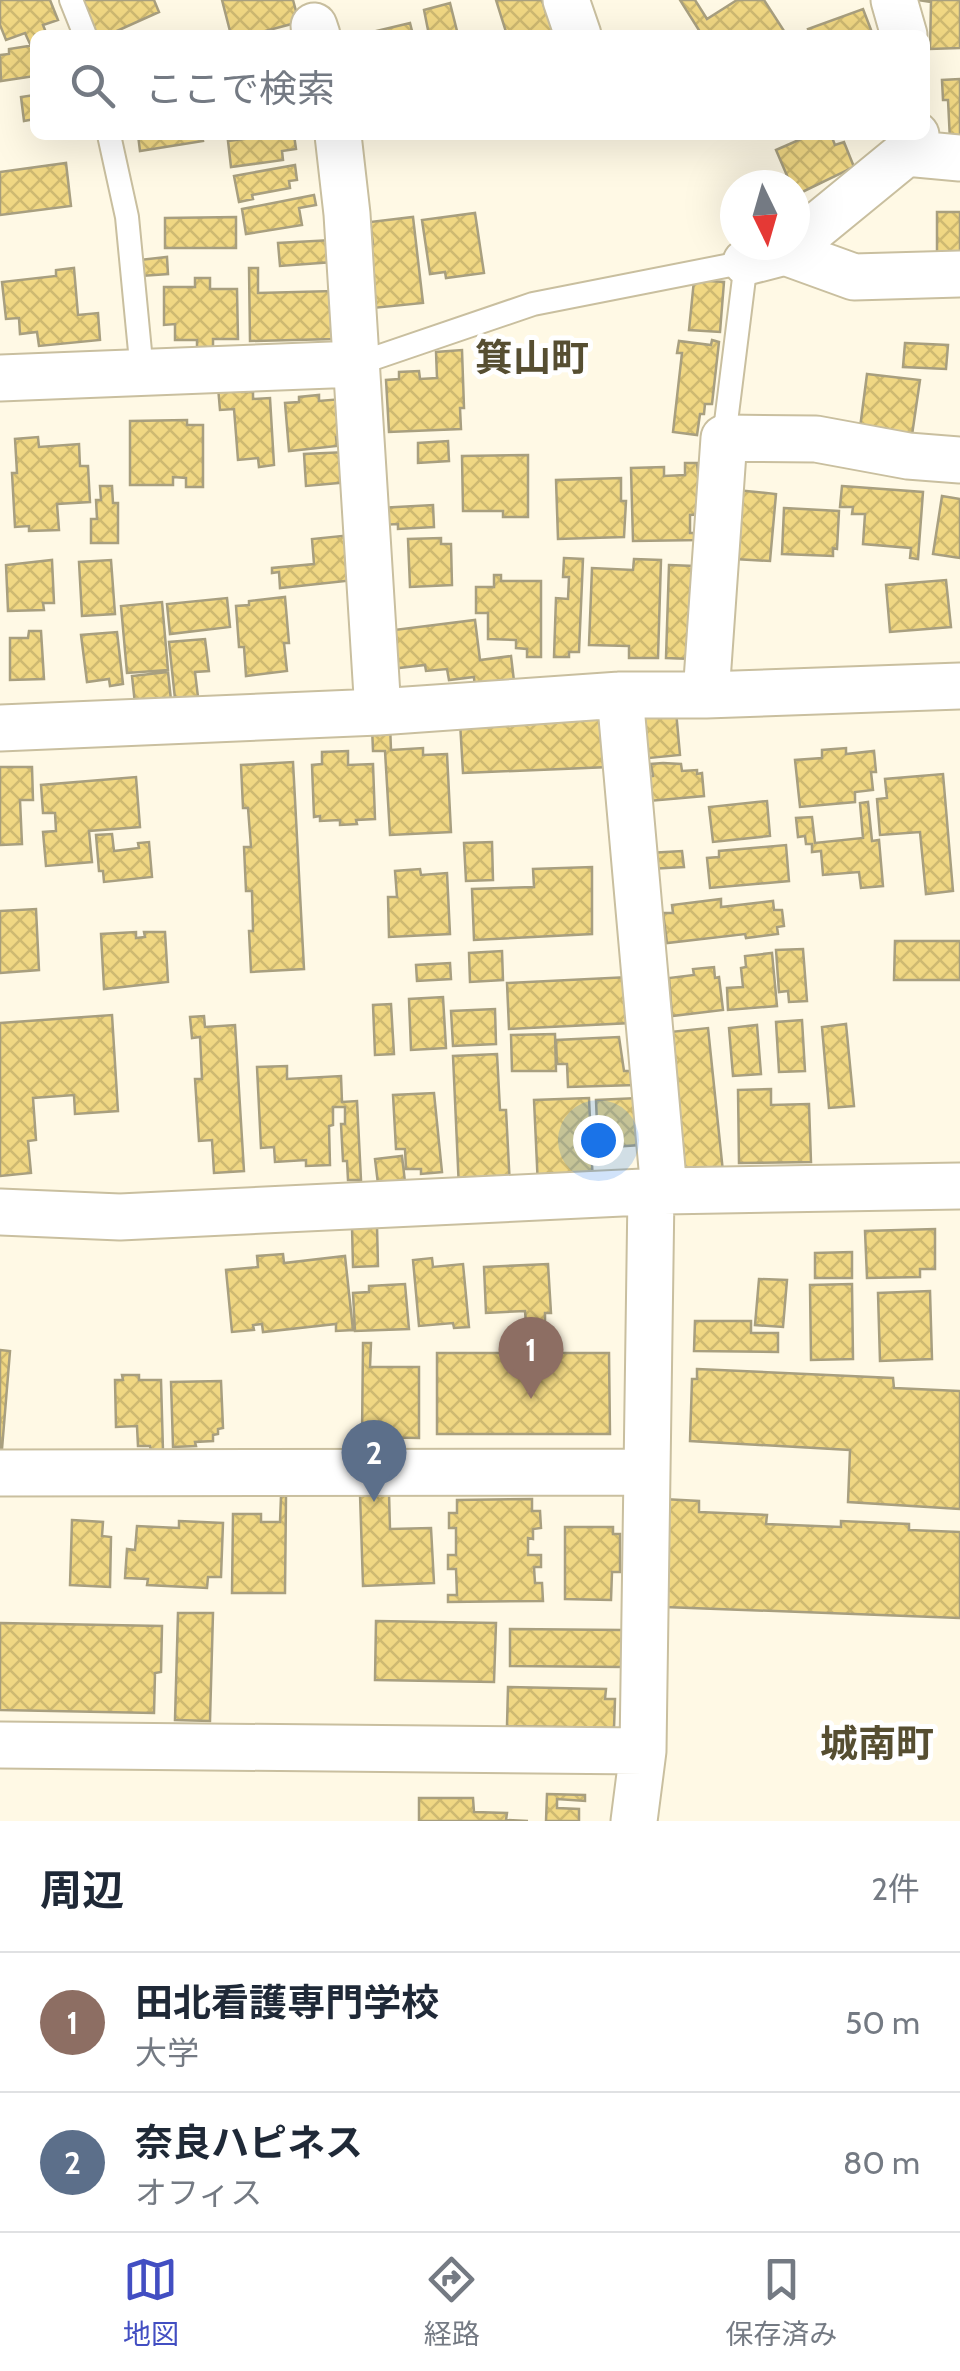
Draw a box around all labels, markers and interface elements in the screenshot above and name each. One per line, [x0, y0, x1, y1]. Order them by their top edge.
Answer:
search box [30, 30, 930, 140]
icon: search [65, 58, 120, 113]
text: ここで検索 [145, 65, 335, 112]
north arrow [720, 170, 810, 260]
district label: 箕山町 [475, 334, 589, 381]
your location [573, 1115, 624, 1166]
pin: 1 [498, 1316, 564, 1399]
pin: 2 [342, 1420, 406, 1502]
district label: 城南町 [820, 1720, 934, 1767]
text: 周辺 [40, 1864, 124, 1916]
text: 2件 [871, 1869, 920, 1908]
text: 田北看護専門学校 [135, 1979, 439, 2026]
text: 1 [67, 2003, 78, 2042]
text: 50 m [845, 2003, 920, 2042]
text: 大学 [135, 2033, 199, 2072]
text: 奈良ハピネス [135, 2119, 363, 2166]
text: 2 [64, 2143, 81, 2182]
text: 80 m [843, 2143, 920, 2182]
text: オフィス [135, 2173, 262, 2212]
tab: 地図 [123, 2252, 179, 2352]
tab: 経路 [424, 2252, 480, 2352]
tab: 保存済み [725, 2252, 837, 2352]

